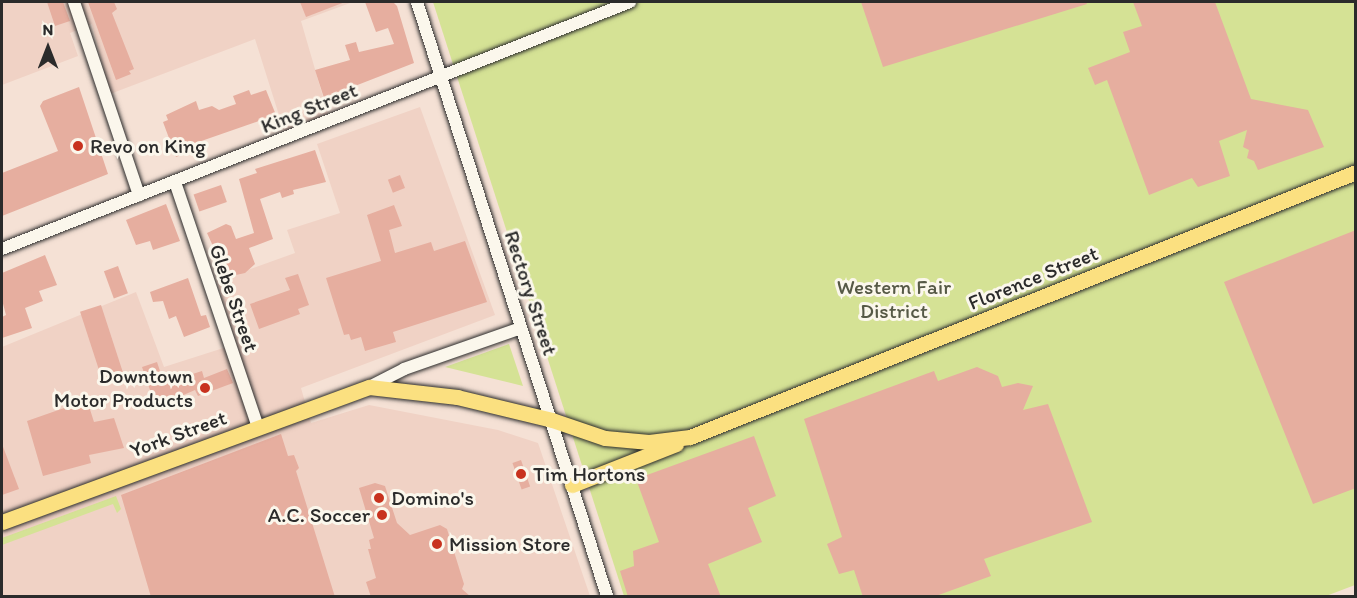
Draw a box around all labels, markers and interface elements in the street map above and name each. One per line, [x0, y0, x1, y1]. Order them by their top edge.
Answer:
north arrow [18, 18, 78, 78]
text: N [43, 20, 53, 39]
street label: King Street [257, 77, 361, 139]
place label: Revo on King [90, 133, 206, 159]
marker: Revo on King [71, 139, 85, 153]
street label: Rectory Street [499, 228, 563, 358]
street label: Glebe Street [204, 241, 264, 355]
street label: Florence Street [965, 241, 1101, 315]
park label: Western Fair District [837, 274, 951, 324]
place label: Downtown Motor Products [54, 363, 193, 413]
marker: Downtown Motor Products [198, 381, 212, 395]
street label: York Street [126, 405, 230, 463]
place label: Tim Hortons [533, 461, 646, 487]
marker: Tim Hortons [514, 467, 528, 481]
place label: Domino's [391, 485, 474, 511]
marker: Domino's [372, 491, 386, 505]
place label: A.C. Soccer [268, 502, 370, 528]
marker: A.C. Soccer [375, 508, 389, 522]
place label: Mission Store [449, 531, 571, 557]
marker: Mission Store [430, 537, 444, 551]

